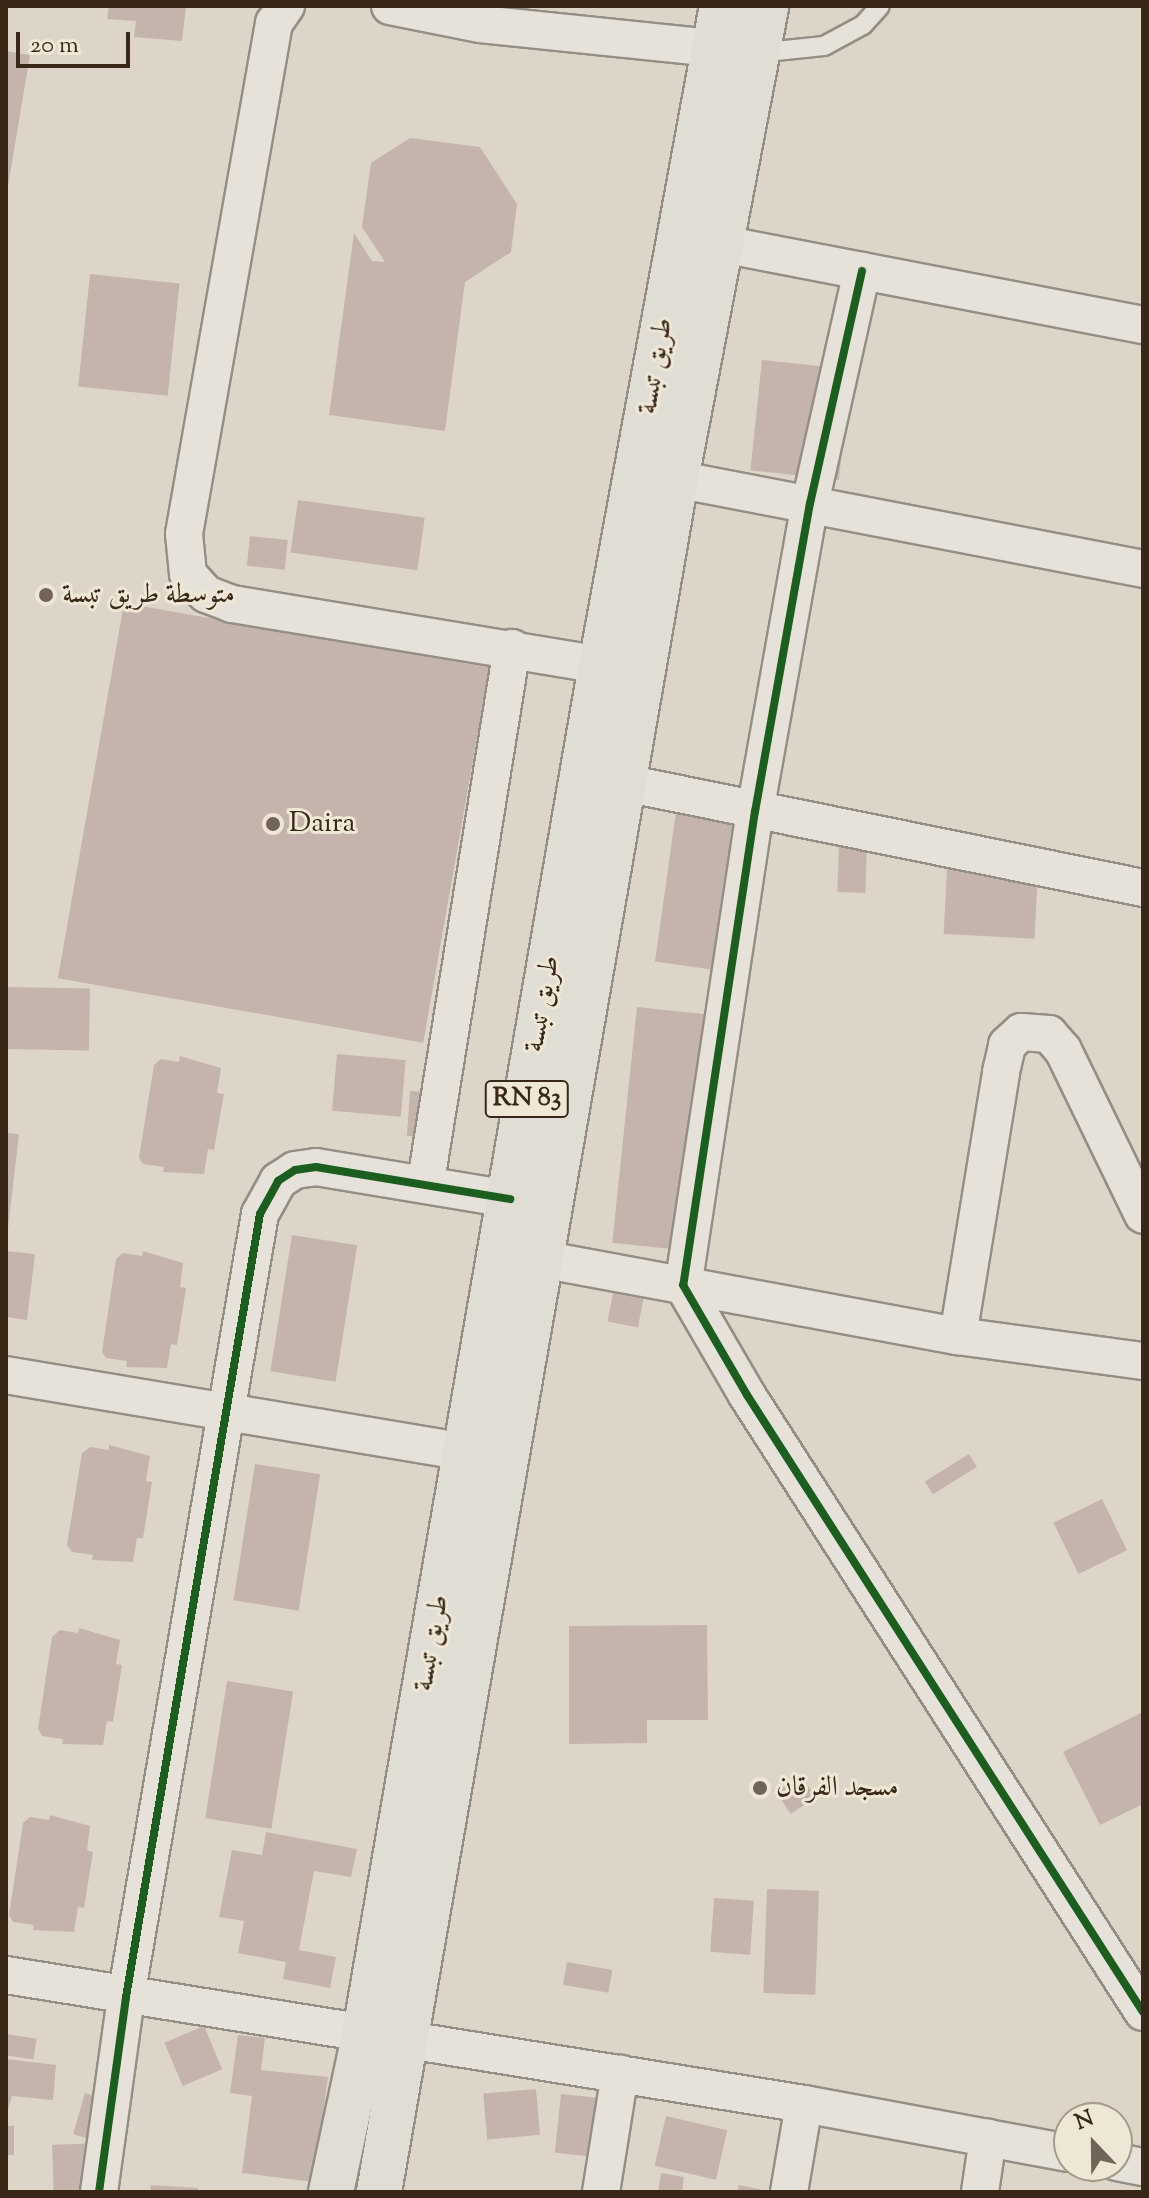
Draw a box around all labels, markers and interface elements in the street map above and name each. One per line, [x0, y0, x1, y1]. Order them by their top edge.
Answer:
scale bar [20, 16, 134, 66]
text: 20 m [30, 29, 79, 63]
street label: طريق تبسة [631, 315, 681, 417]
place label: متوسطة طريق تبسة [62, 578, 235, 612]
marker: متوسطة طريق تبسة [37, 586, 55, 604]
place label: Daira [289, 807, 355, 841]
marker: Daira [264, 815, 282, 833]
street label: طريق تبسة [518, 953, 568, 1055]
road number: RN 83 [483, 1077, 571, 1121]
street label: طريق تبسة [407, 1592, 457, 1694]
place label: مسجد الفرقان [776, 1771, 899, 1805]
marker: مسجد الفرقان [751, 1779, 769, 1797]
north arrow [1053, 2102, 1133, 2182]
text: N [1071, 2103, 1099, 2140]

